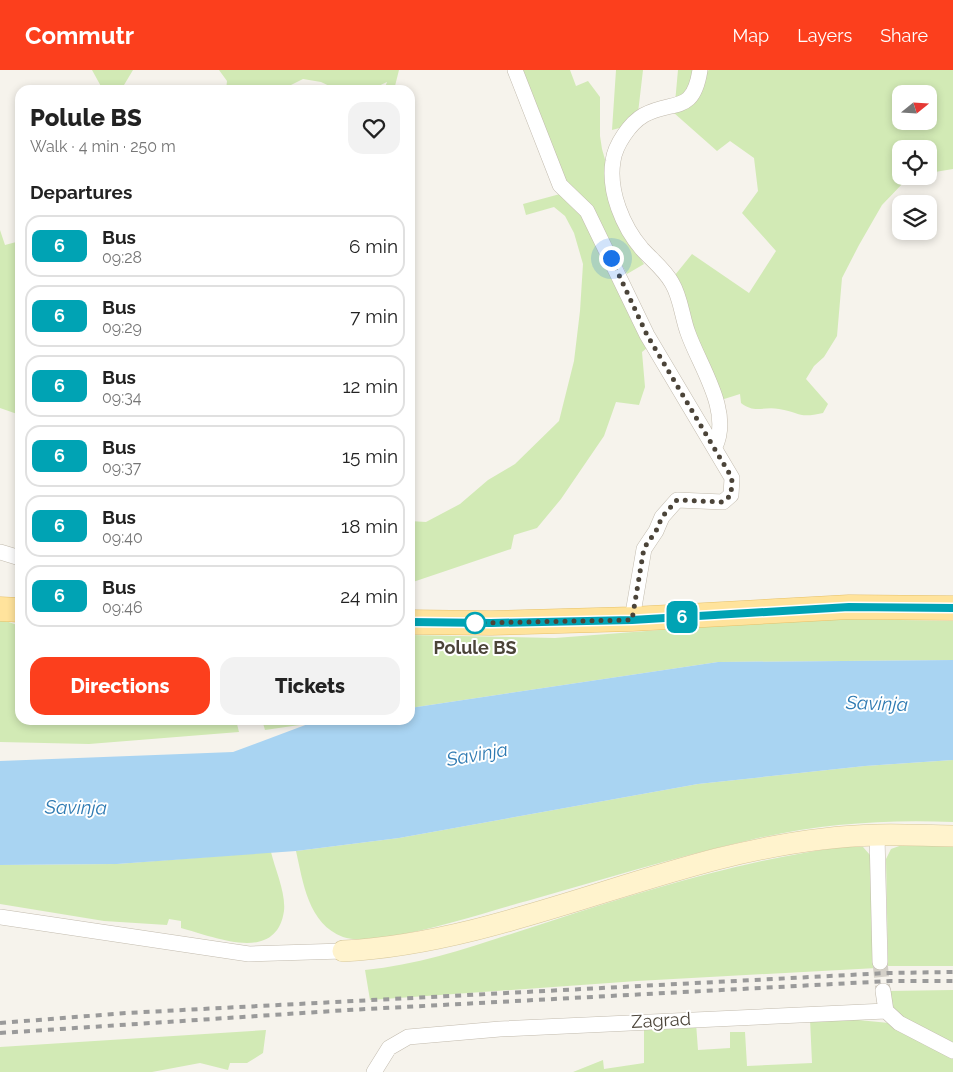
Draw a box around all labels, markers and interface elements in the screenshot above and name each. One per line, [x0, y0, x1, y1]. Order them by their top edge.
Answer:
text: Commutr [25, 21, 134, 50]
text: Map [733, 25, 769, 46]
text: Layers [797, 25, 852, 46]
text: Share [880, 25, 928, 46]
north arrow [892, 85, 938, 130]
map controls [892, 85, 937, 240]
button: heart [348, 102, 400, 154]
text: Polule BS [30, 103, 142, 132]
text: Walk · 4 min · 250 m [30, 137, 176, 156]
button: locate [892, 140, 937, 185]
text: Departures [30, 181, 132, 203]
button: layers [892, 195, 937, 240]
text: Bus [102, 226, 136, 248]
text: 6 [54, 235, 65, 256]
text: 6 min [349, 235, 398, 257]
your location [599, 246, 624, 271]
text: 09:28 [102, 248, 142, 267]
text: Bus [102, 296, 136, 318]
text: 6 [54, 305, 65, 326]
text: 7 min [350, 305, 398, 327]
text: 09:29 [102, 318, 142, 337]
text: Bus [102, 366, 136, 388]
text: 6 [54, 375, 65, 396]
text: 12 min [342, 375, 398, 397]
text: 09:34 [102, 388, 141, 407]
text: Bus [102, 436, 136, 458]
text: 6 [54, 445, 65, 466]
text: 15 min [342, 445, 398, 467]
text: 09:37 [102, 458, 141, 477]
text: Bus [102, 506, 136, 528]
text: 6 [54, 515, 65, 536]
text: 18 min [341, 515, 398, 537]
text: 09:40 [102, 528, 143, 547]
text: Bus [102, 576, 136, 598]
text: 6 [54, 585, 65, 606]
text: 24 min [340, 585, 398, 607]
text: 09:46 [102, 598, 143, 617]
line badge: 6 [666, 601, 698, 633]
text: 6 [677, 606, 687, 627]
marker: Polule BS [464, 612, 486, 634]
place label: Polule BS [434, 637, 516, 658]
button: Directions [30, 657, 210, 715]
button: Tickets [220, 657, 400, 715]
water label: Savinja [845, 691, 908, 715]
water label: Savinja [444, 738, 509, 770]
water label: Savinja [44, 795, 107, 819]
street label: Zagrad [631, 1008, 691, 1032]

